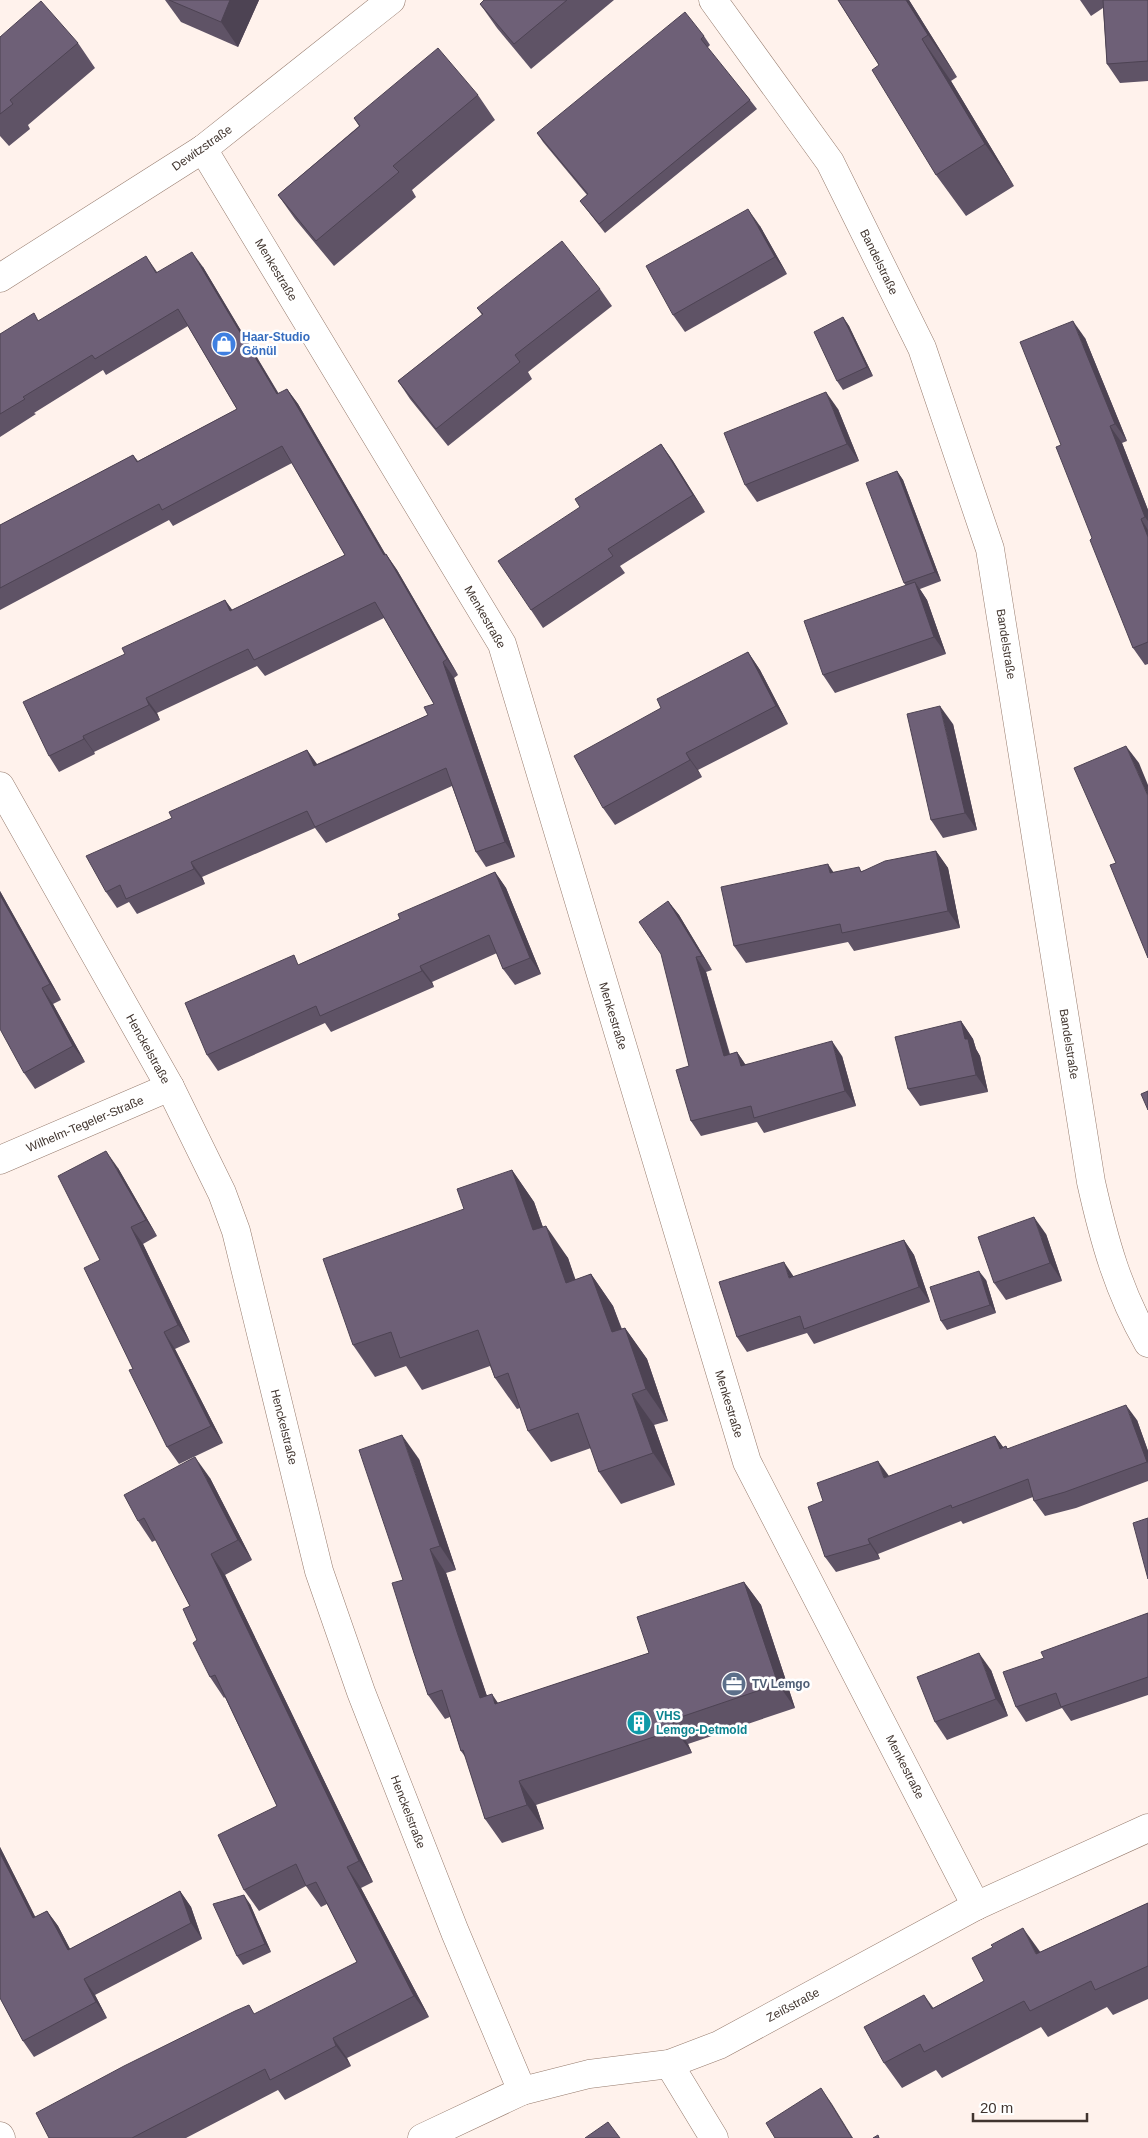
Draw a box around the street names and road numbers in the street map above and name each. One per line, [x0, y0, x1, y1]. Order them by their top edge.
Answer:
street label: Dewitzstraße [169, 122, 235, 174]
street label: Bandelstraße [857, 227, 901, 297]
street label: Menkestraße [252, 236, 300, 304]
street label: Menkestraße [461, 583, 509, 651]
street label: Bandelstraße [994, 608, 1019, 681]
street label: Menkestraße [596, 980, 630, 1052]
street label: Bandelstraße [1057, 1008, 1082, 1081]
street label: Henckelstraße [123, 1012, 173, 1087]
street label: Wilhelm-Tegeler-Straße [24, 1093, 146, 1155]
street label: Menkestraße [712, 1368, 746, 1440]
street label: Henckelstraße [268, 1388, 300, 1467]
street label: Menkestraße [883, 1733, 927, 1802]
street label: Henckelstraße [388, 1773, 429, 1851]
street label: Zeißstraße [764, 1985, 822, 2025]

